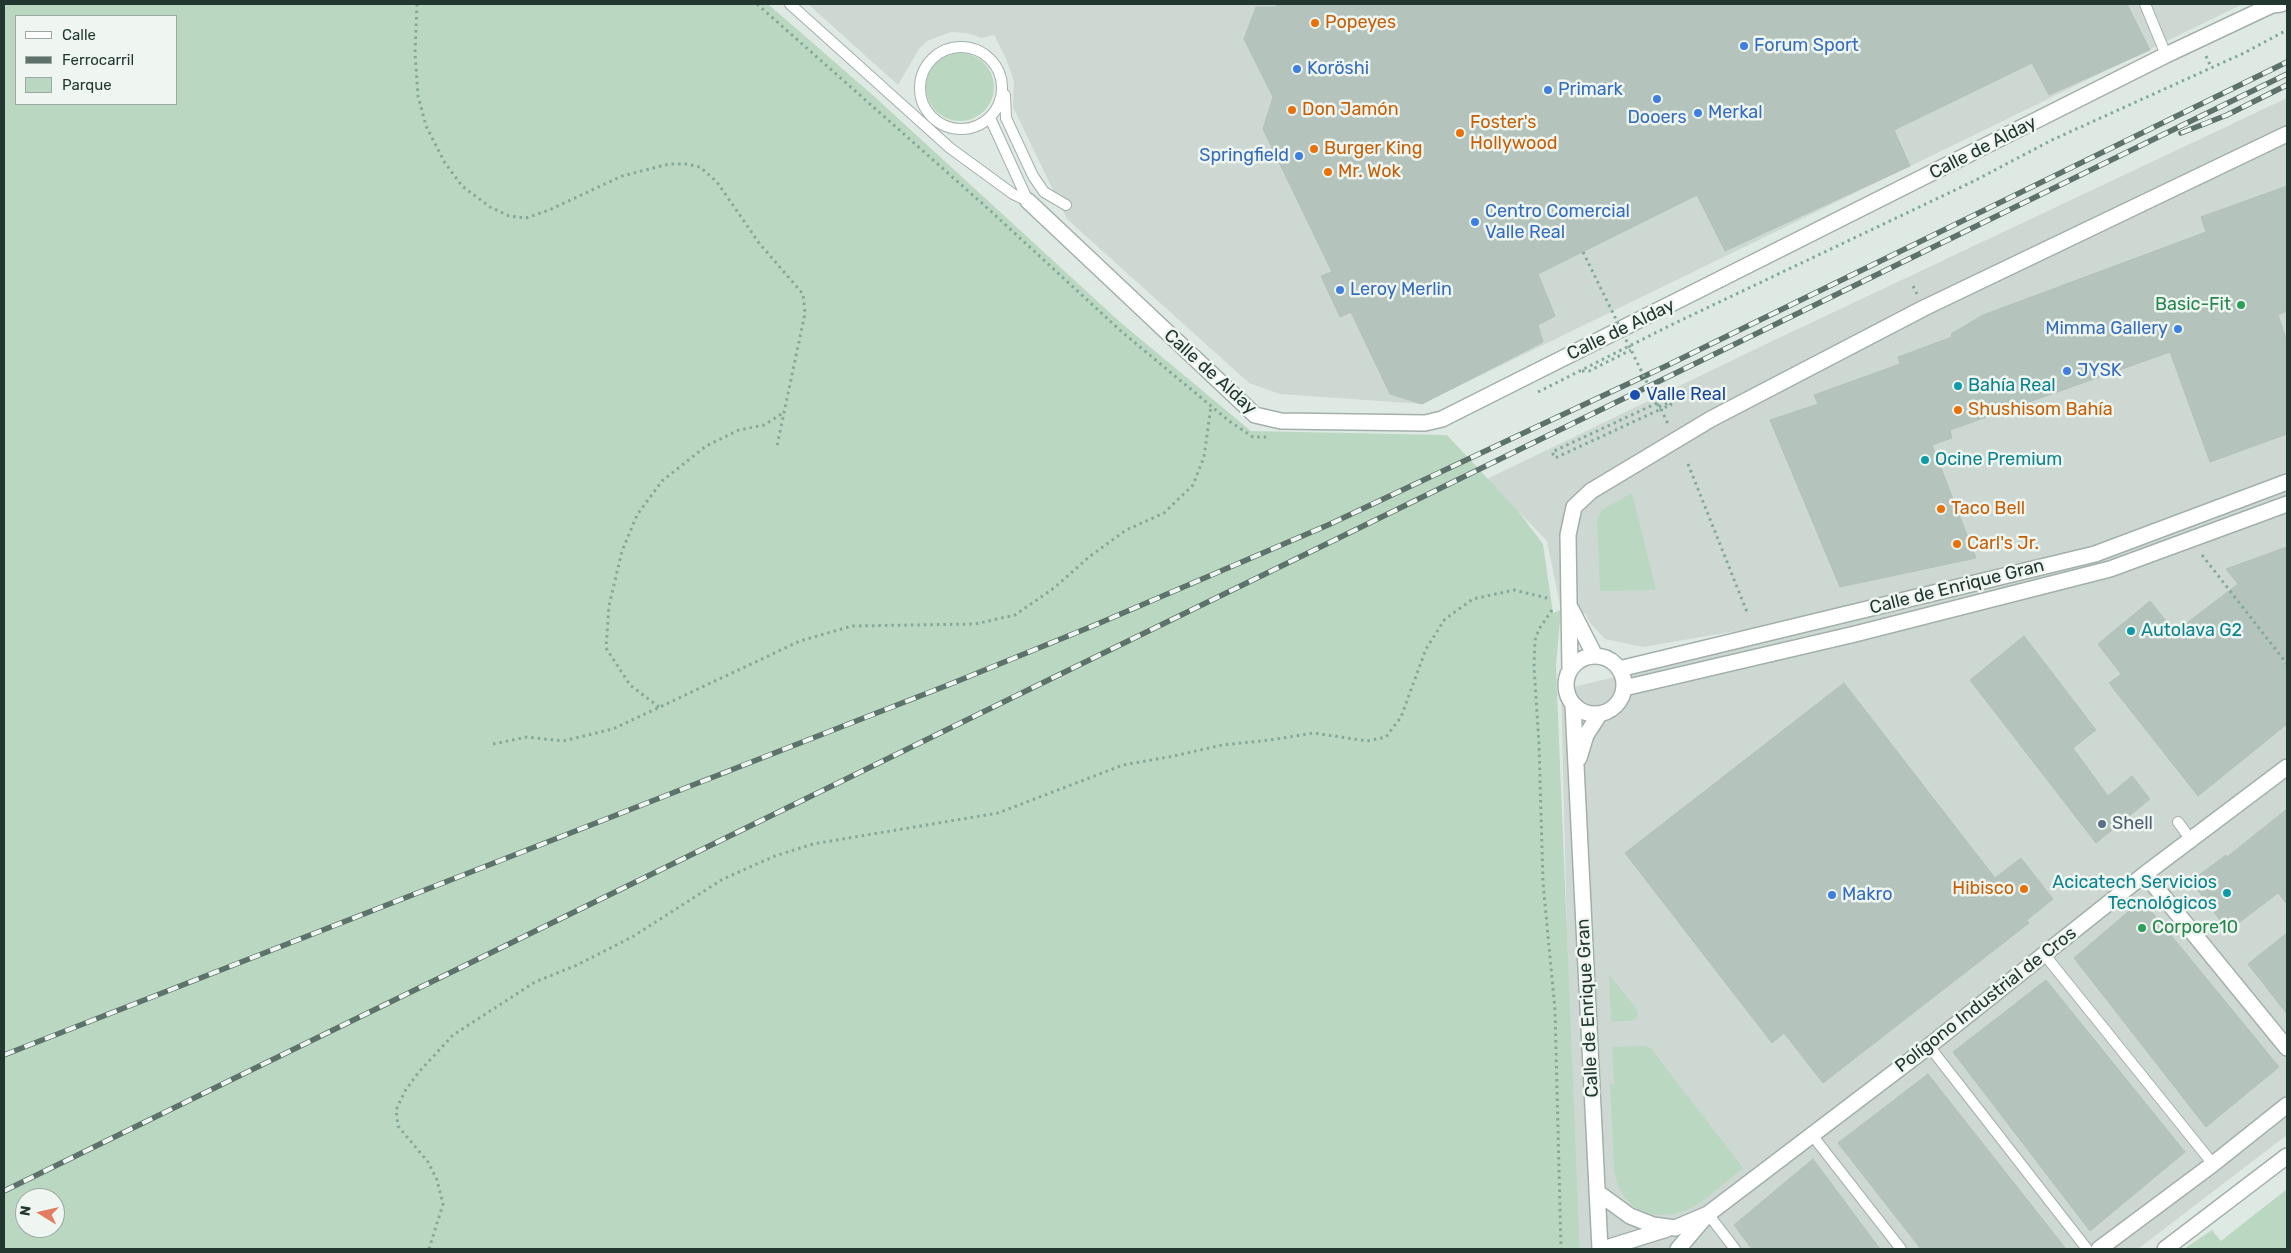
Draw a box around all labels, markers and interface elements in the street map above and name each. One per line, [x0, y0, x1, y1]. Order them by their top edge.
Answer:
place label: Popeyes [1325, 12, 1396, 34]
legend [15, 15, 178, 105]
marker: Popeyes [1309, 17, 1321, 29]
text: Calle [62, 26, 96, 44]
place label: Forum Sport [1754, 35, 1859, 57]
marker: Forum Sport [1738, 40, 1750, 52]
text: Ferrocarril [62, 51, 134, 69]
place label: Koröshi [1307, 58, 1369, 80]
marker: Koröshi [1291, 63, 1303, 75]
text: Parque [62, 76, 112, 94]
place label: Primark [1558, 79, 1623, 101]
marker: Primark [1542, 84, 1554, 96]
marker: Dooers [1651, 93, 1663, 105]
place label: Don Jamón [1302, 99, 1399, 121]
place label: Merkal [1708, 102, 1763, 124]
marker: Don Jamón [1286, 104, 1298, 116]
place label: Dooers [1627, 107, 1687, 129]
marker: Merkal [1692, 107, 1704, 119]
place label: Foster's Hollywood [1470, 112, 1557, 154]
street label: Calle de Alday [1926, 112, 2040, 184]
marker: Foster's Hollywood [1454, 127, 1466, 139]
place label: Burger King [1324, 138, 1422, 160]
marker: Burger King [1308, 143, 1320, 155]
place label: Springfield [1199, 145, 1289, 167]
marker: Springfield [1293, 150, 1305, 162]
place label: Mr. Wok [1338, 161, 1401, 183]
marker: Mr. Wok [1322, 166, 1334, 178]
place label: Centro Comercial Valle Real [1485, 201, 1630, 243]
marker: Centro Comercial Valle Real [1469, 216, 1481, 228]
place label: Leroy Merlin [1350, 279, 1452, 301]
marker: Leroy Merlin [1334, 284, 1346, 296]
place label: Basic-Fit [2155, 294, 2231, 316]
street label: Calle de Alday [1564, 295, 1678, 365]
marker: Basic-Fit [2235, 299, 2247, 311]
place label: Mimma Gallery [2045, 318, 2168, 340]
marker: Mimma Gallery [2172, 323, 2184, 335]
street label: Calle de Alday [1159, 325, 1261, 419]
place label: JYSK [2077, 360, 2122, 382]
marker: JYSK [2061, 365, 2073, 377]
place label: Bahía Real [1968, 375, 2056, 397]
marker: Bahía Real [1952, 380, 1964, 392]
place label: Valle Real [1646, 384, 1726, 406]
marker: Valle Real [1628, 388, 1642, 402]
place label: Shushisom Bahía [1968, 399, 2113, 421]
marker: Shushisom Bahía [1952, 404, 1964, 416]
place label: Ocine Premium [1935, 449, 2062, 471]
marker: Ocine Premium [1919, 454, 1931, 466]
place label: Taco Bell [1951, 498, 2025, 520]
marker: Taco Bell [1935, 503, 1947, 515]
place label: Carl's Jr. [1967, 533, 2039, 555]
marker: Carl's Jr. [1951, 538, 1963, 550]
street label: Calle de Enrique Gran [1867, 555, 2047, 619]
place label: Autolava G2 [2141, 620, 2242, 642]
marker: Autolava G2 [2125, 625, 2137, 637]
place label: Shell [2112, 813, 2153, 835]
marker: Shell [2096, 818, 2108, 830]
place label: Acicatech Servicios Tecnológicos [2052, 872, 2217, 914]
place label: Hibisco [1952, 878, 2014, 900]
marker: Hibisco [2018, 883, 2030, 895]
place label: Makro [1842, 884, 1893, 906]
marker: Acicatech Servicios Tecnológicos [2221, 887, 2233, 899]
marker: Makro [1826, 889, 1838, 901]
place label: Corpore10 [2152, 917, 2238, 939]
street label: Calle de Enrique Gran [1573, 918, 1603, 1098]
marker: Corpore10 [2136, 922, 2148, 934]
street label: Polígono Industrial de Cros [1891, 923, 2081, 1077]
north arrow [15, 1188, 65, 1238]
text: N [16, 1204, 35, 1217]

